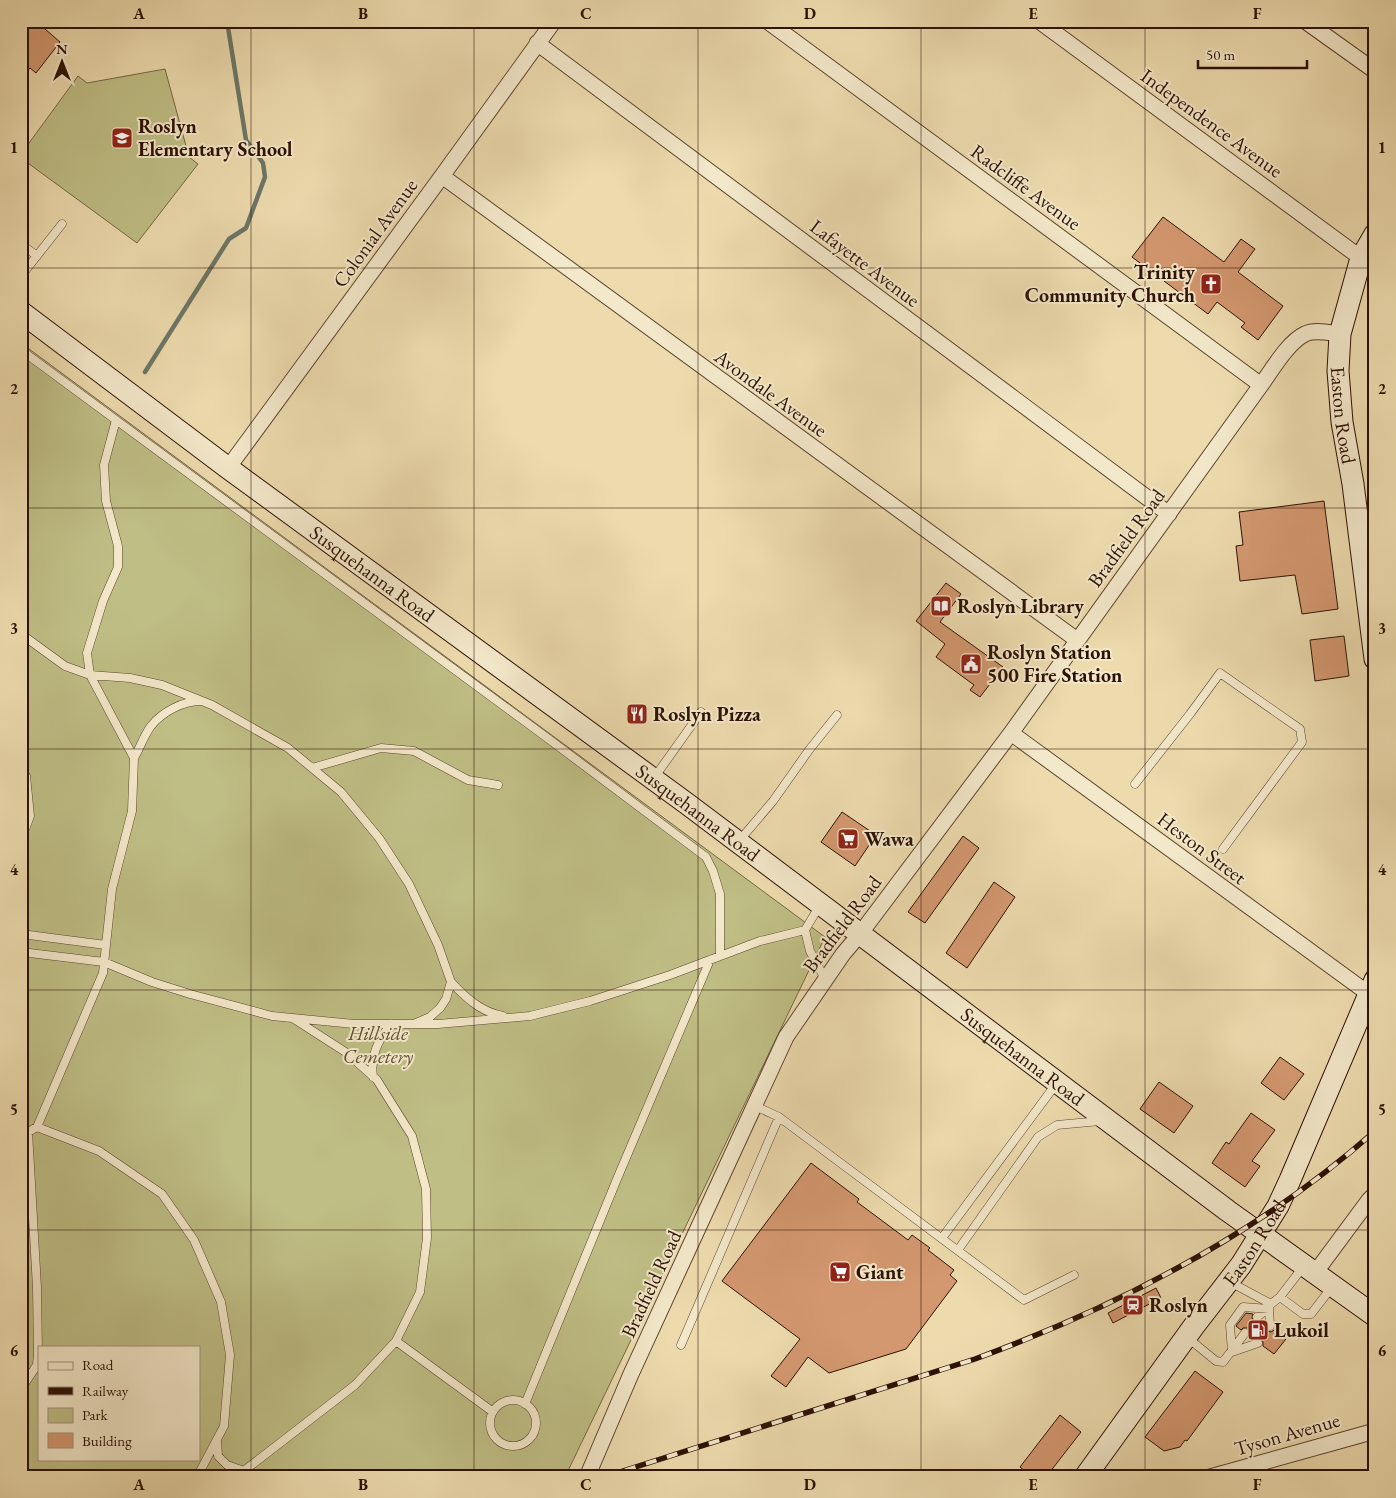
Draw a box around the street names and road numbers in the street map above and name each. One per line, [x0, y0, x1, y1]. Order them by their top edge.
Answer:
street label: Independence Avenue [1136, 63, 1288, 183]
street label: Radcliffe Avenue [966, 138, 1087, 236]
street label: Colonial Avenue [327, 173, 423, 292]
street label: Lafayette Avenue [805, 213, 925, 313]
street label: Avondale Avenue [709, 343, 833, 443]
street label: Easton Road [1325, 365, 1362, 467]
street label: Bradfield Road [1082, 483, 1171, 592]
street label: Susquehanna Road [305, 519, 441, 628]
street label: Susquehanna Road [631, 758, 766, 868]
street label: Heston Street [1152, 806, 1252, 890]
street label: Bradfield Road [797, 869, 888, 978]
street label: Susquehanna Road [956, 1001, 1090, 1112]
street label: Easton Road [1217, 1194, 1292, 1291]
street label: Bradfield Road [615, 1225, 688, 1342]
street label: Tyson Avenue [1231, 1406, 1343, 1461]

